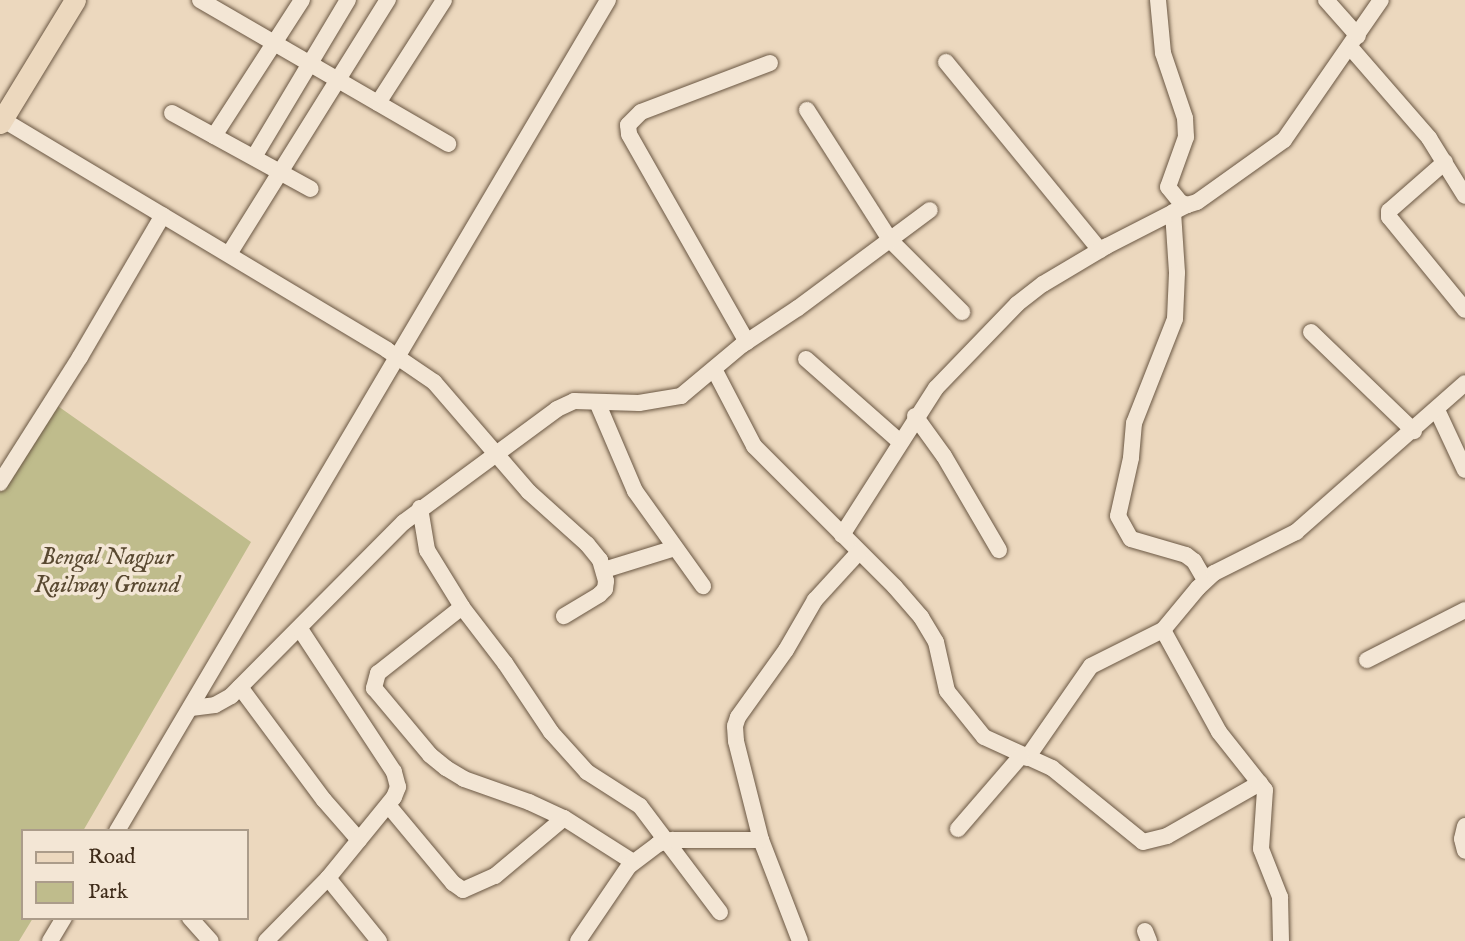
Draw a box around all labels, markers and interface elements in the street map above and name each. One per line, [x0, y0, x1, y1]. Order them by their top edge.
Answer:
park label: Bengal Nagpur Railway Ground [34, 544, 180, 600]
legend [21, 829, 248, 920]
text: Road [88, 844, 135, 871]
text: Park [88, 879, 128, 906]

